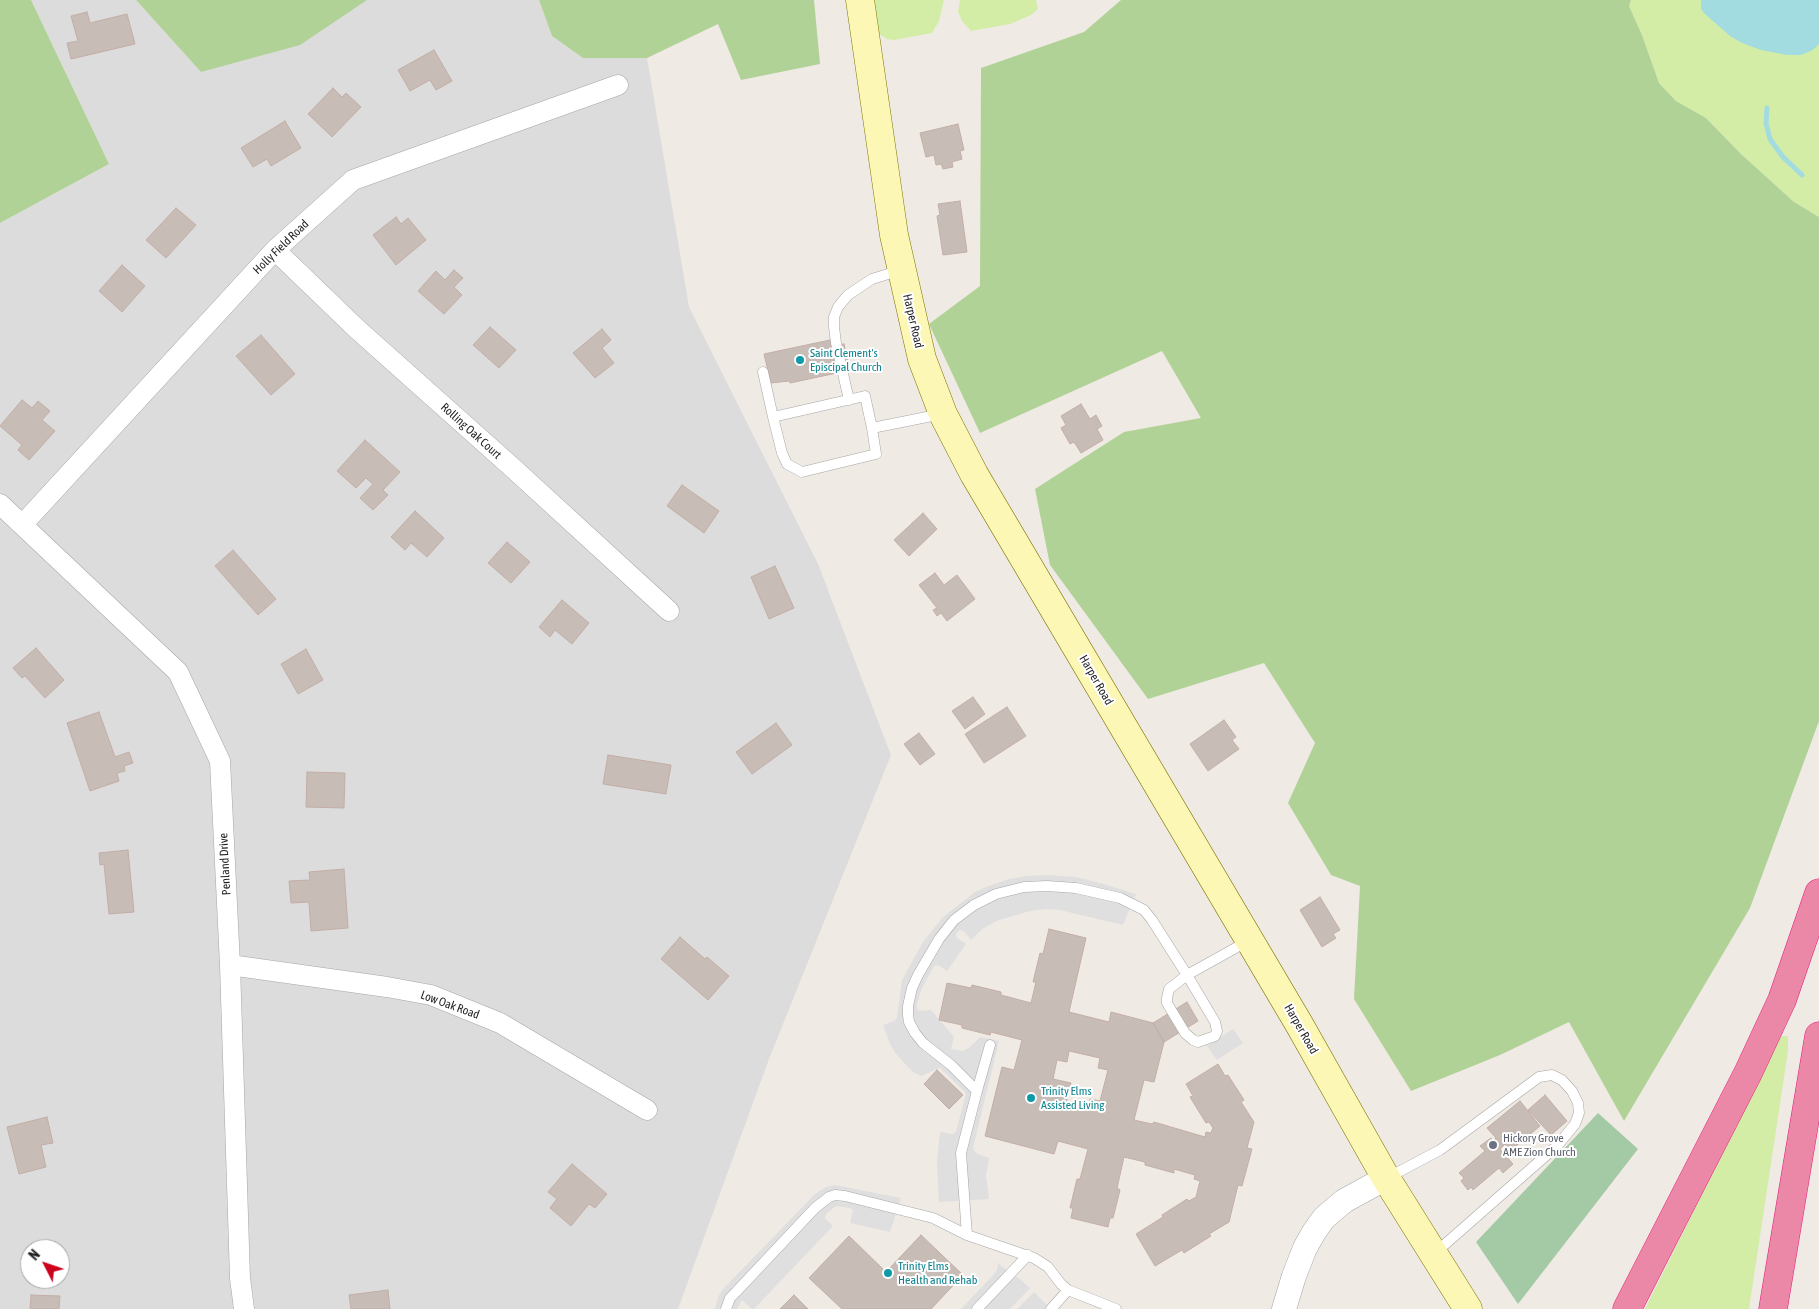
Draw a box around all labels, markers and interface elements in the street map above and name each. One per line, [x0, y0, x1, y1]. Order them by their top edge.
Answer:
street label: Holly Field Road [250, 217, 312, 277]
street label: Harper Road [900, 292, 926, 350]
place label: Saint Clement's Episcipal Church [810, 346, 882, 374]
marker: Saint Clement's Episcipal Church [794, 354, 806, 366]
street label: Rolling Oak Court [438, 400, 504, 462]
street label: Harper Road [1076, 652, 1116, 708]
street label: Penland Drive [216, 833, 234, 895]
street label: Low Oak Road [419, 988, 481, 1022]
street label: Harper Road [1281, 1001, 1321, 1057]
place label: Trinity Elms Assisted Living [1041, 1084, 1104, 1112]
marker: Trinity Elms Assisted Living [1025, 1092, 1037, 1104]
place label: Hickory Grove AME Zion Church [1503, 1131, 1576, 1159]
marker: Hickory Grove AME Zion Church [1487, 1139, 1499, 1151]
north arrow [20, 1239, 70, 1289]
text: N [26, 1246, 43, 1263]
place label: Trinity Elms Health and Rehab [898, 1259, 977, 1287]
marker: Trinity Elms Health and Rehab [882, 1267, 894, 1279]

